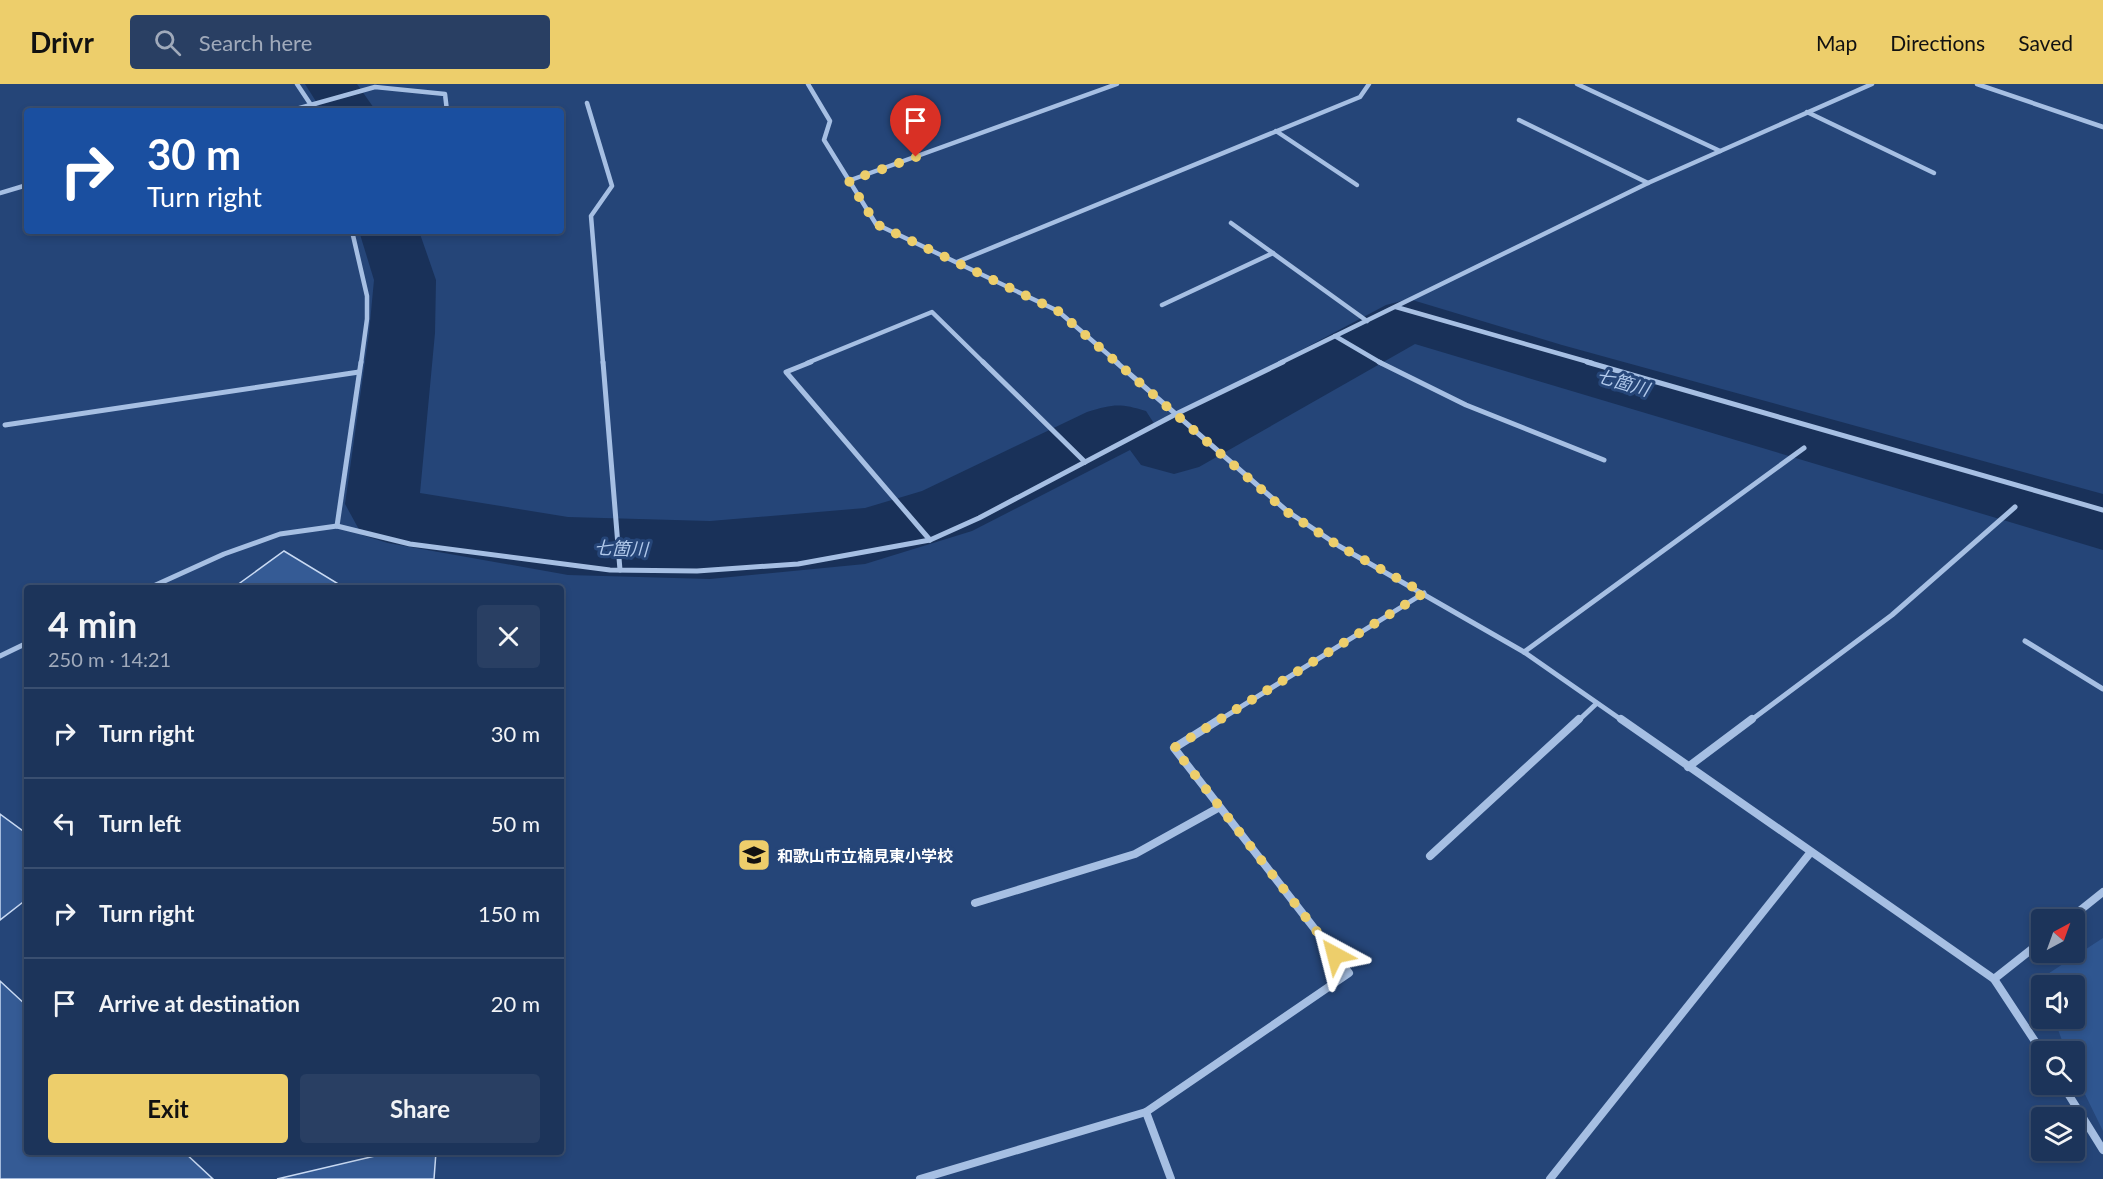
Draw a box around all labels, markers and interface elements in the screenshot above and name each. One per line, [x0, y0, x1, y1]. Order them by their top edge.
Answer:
search box [130, 15, 550, 69]
text: Drivr [30, 25, 94, 59]
icon: search [151, 26, 184, 59]
text: Search here [199, 29, 312, 56]
text: Map [1816, 30, 1857, 55]
text: Directions [1890, 30, 1985, 55]
text: Saved [2018, 30, 2073, 55]
pin [890, 95, 941, 157]
icon: arrive [899, 104, 932, 137]
text: 30 m [147, 129, 241, 179]
icon: right [48, 132, 126, 210]
text: Turn right [147, 180, 262, 213]
water label: 七箇川 [1594, 364, 1654, 401]
water label: 七箇川 [594, 536, 650, 560]
text: 4 min [48, 602, 137, 646]
button: close [477, 605, 540, 668]
text: 250 m · 14:21 [48, 647, 171, 671]
icon: right [48, 717, 81, 750]
text: Turn right [99, 720, 194, 747]
text: 30 m [491, 720, 540, 747]
icon: left [48, 807, 81, 840]
text: Turn left [99, 810, 181, 837]
text: 50 m [491, 810, 540, 837]
school or university icon: 和歌山市立楠見東小学校 [736, 837, 772, 873]
place label: 和歌山市立楠見東小学校 [777, 846, 953, 865]
icon: right [48, 897, 81, 930]
text: Turn right [99, 900, 194, 927]
text: 150 m [478, 900, 540, 927]
north arrow [2031, 909, 2085, 963]
map controls [2031, 909, 2085, 1161]
position arrow [1303, 923, 1367, 987]
button: sound [2031, 975, 2085, 1029]
icon: arrive [48, 987, 81, 1020]
text: Arrive at destination [99, 990, 300, 1017]
text: 20 m [491, 990, 540, 1017]
button: search [2031, 1041, 2085, 1095]
button: Exit [48, 1074, 288, 1143]
button: Share [300, 1074, 540, 1143]
button: layers [2031, 1107, 2085, 1161]

